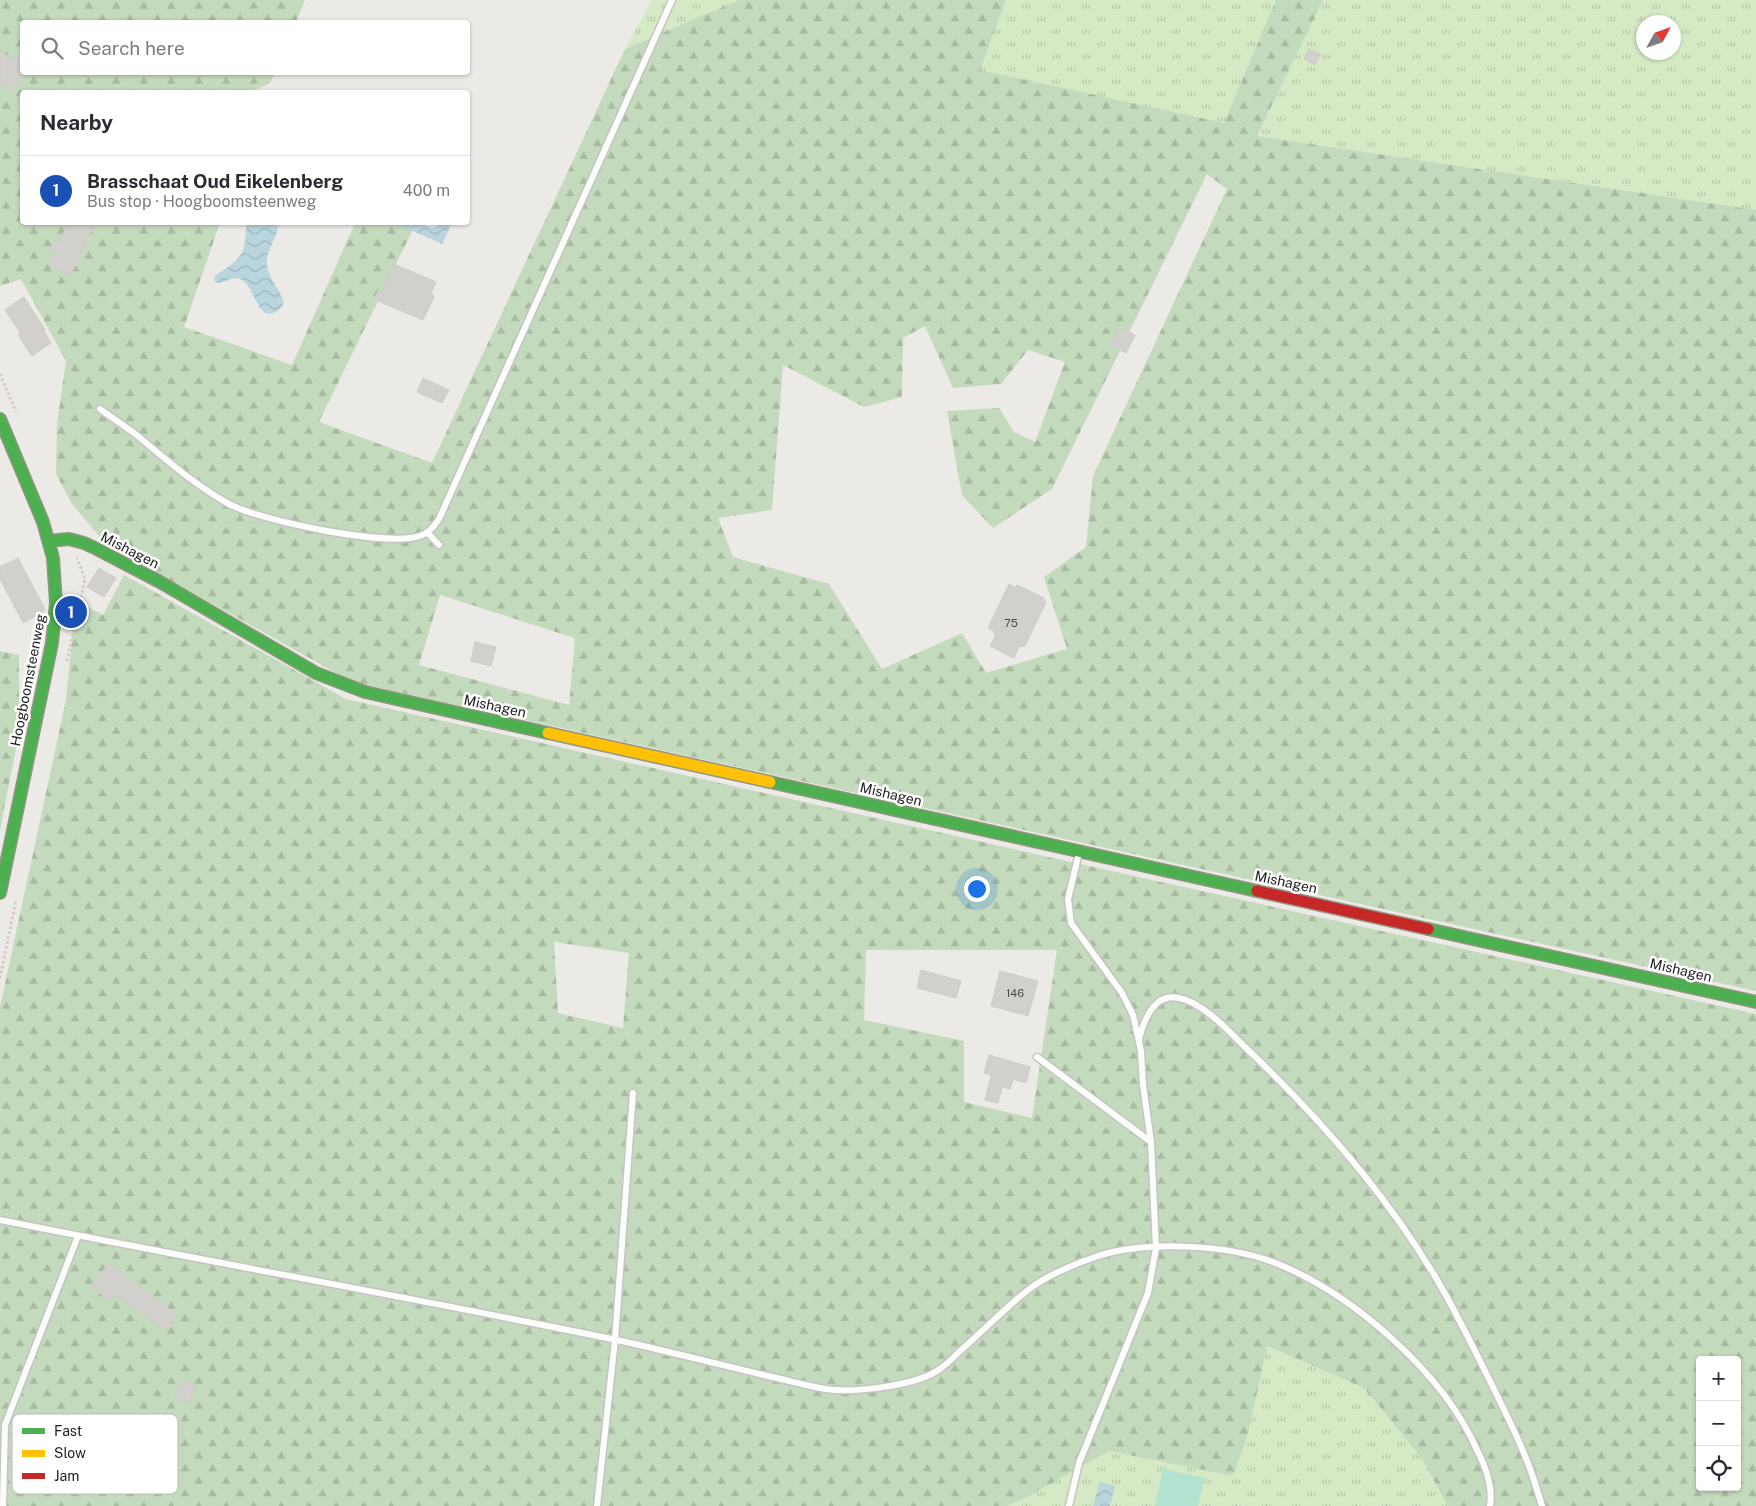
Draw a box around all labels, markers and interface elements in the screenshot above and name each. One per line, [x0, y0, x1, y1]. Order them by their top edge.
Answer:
north arrow [1636, 15, 1681, 60]
search box [20, 20, 470, 75]
icon: search [38, 34, 66, 62]
text: Search here [78, 37, 185, 59]
text: Nearby [40, 110, 113, 135]
text: Brasschaat Oud Eikelenberg [87, 170, 343, 192]
text: 1 [53, 181, 59, 200]
text: 400 m [403, 181, 450, 200]
text: Bus stop · Hoogboomsteenweg [87, 192, 317, 211]
street label: Mishagen [98, 529, 162, 571]
pin: 1 [55, 593, 87, 631]
street label: Hoogboomsteenweg [7, 612, 49, 748]
house number: 75 [1004, 617, 1018, 629]
street label: Mishagen [462, 692, 528, 720]
street label: Mishagen [858, 779, 924, 809]
street label: Mishagen [1253, 868, 1319, 896]
your location [964, 876, 990, 902]
street label: Mishagen [1648, 955, 1714, 985]
house number: 146 [1006, 987, 1024, 999]
map controls [1696, 1356, 1741, 1491]
button: + [1696, 1356, 1741, 1401]
button: − [1696, 1401, 1741, 1446]
legend [12, 1414, 178, 1494]
text: Fast [54, 1423, 82, 1439]
text: Slow [54, 1445, 86, 1461]
button: locate [1696, 1446, 1741, 1491]
text: Jam [54, 1468, 79, 1484]

